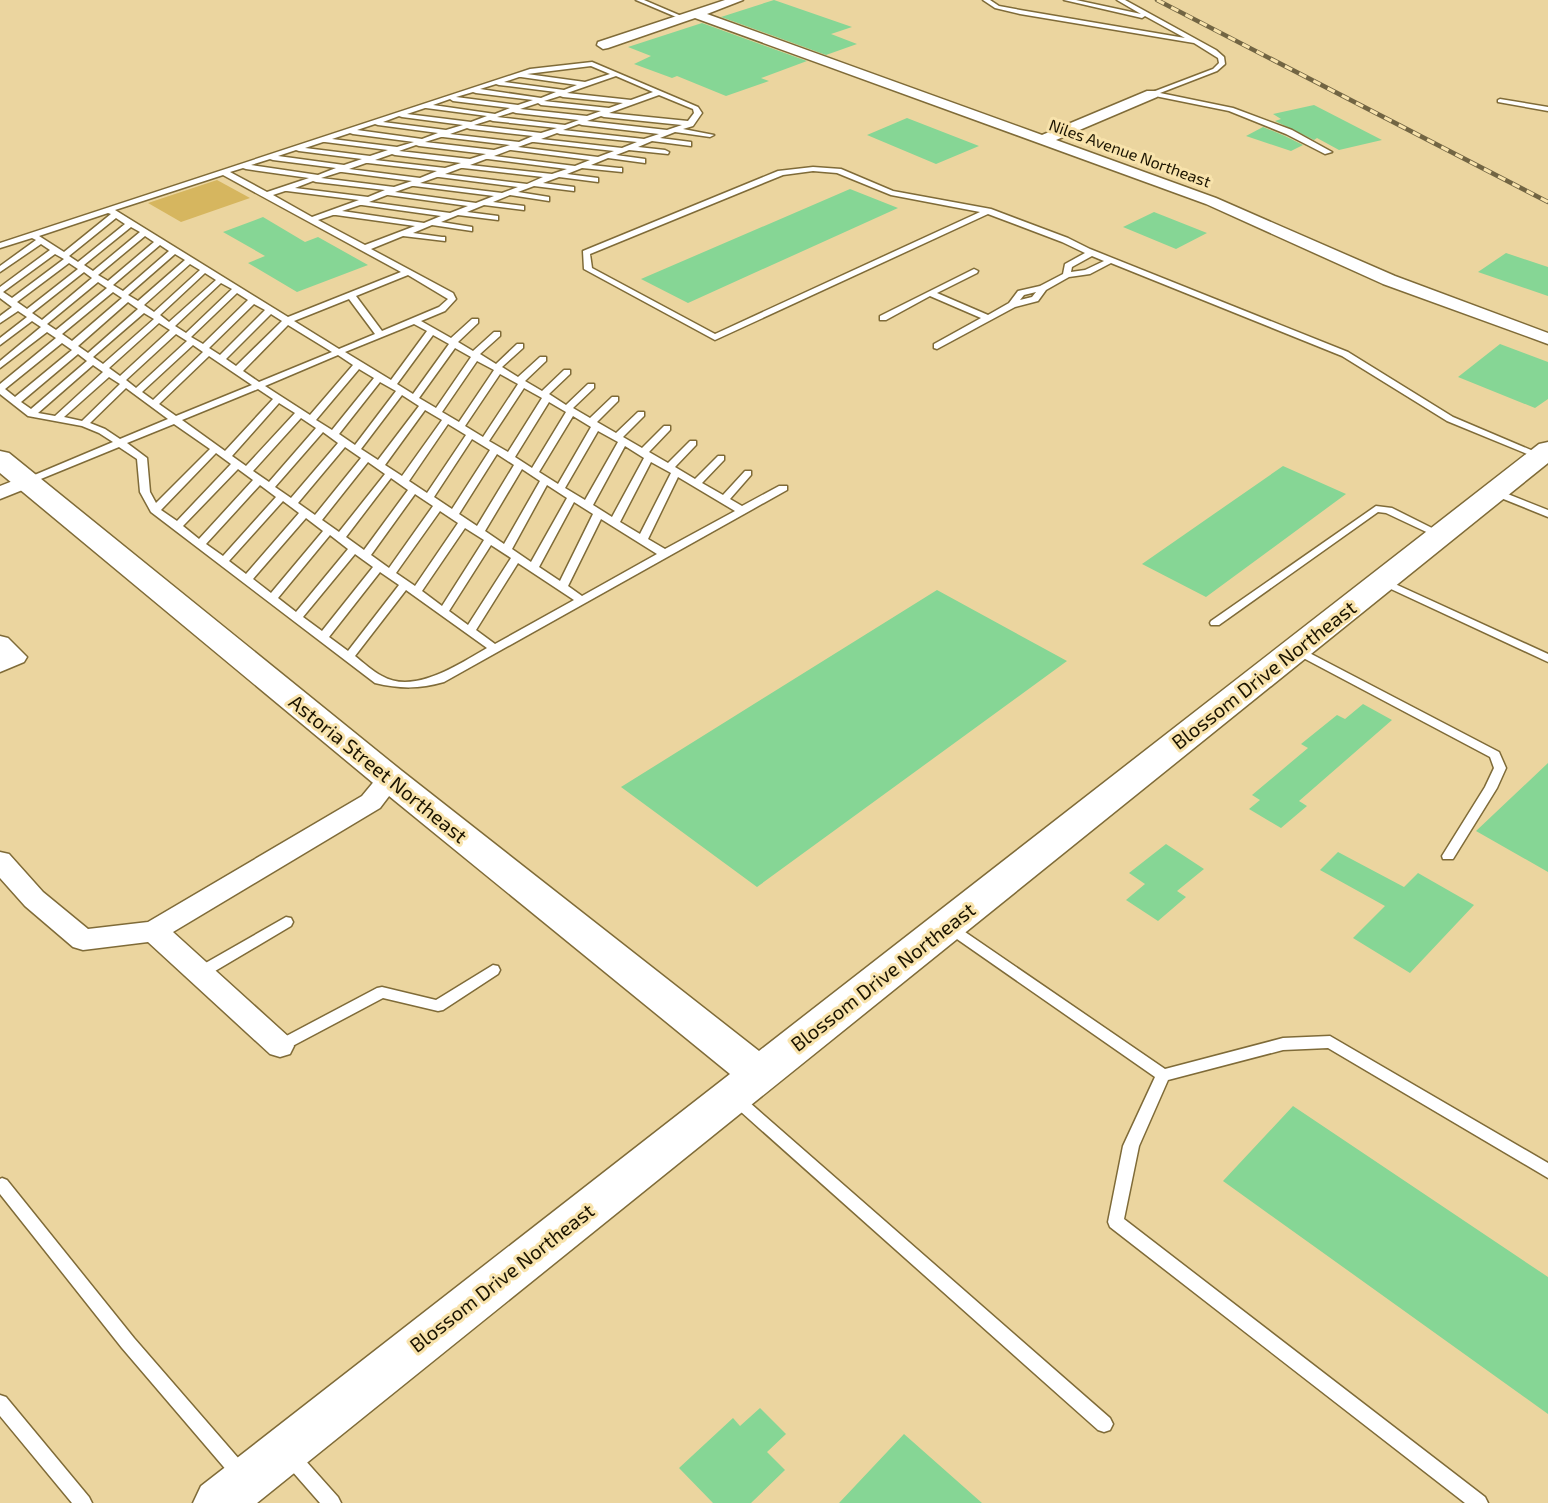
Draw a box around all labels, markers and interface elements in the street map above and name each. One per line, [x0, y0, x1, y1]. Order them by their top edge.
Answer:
street label: Niles Avenue Northeast [1047, 114, 1214, 191]
street label: Blossom Drive Northeast [1166, 594, 1361, 754]
street label: Astoria Street Northeast [285, 689, 473, 848]
street label: Blossom Drive Northeast [785, 896, 980, 1056]
street label: Blossom Drive Northeast [404, 1197, 599, 1357]

